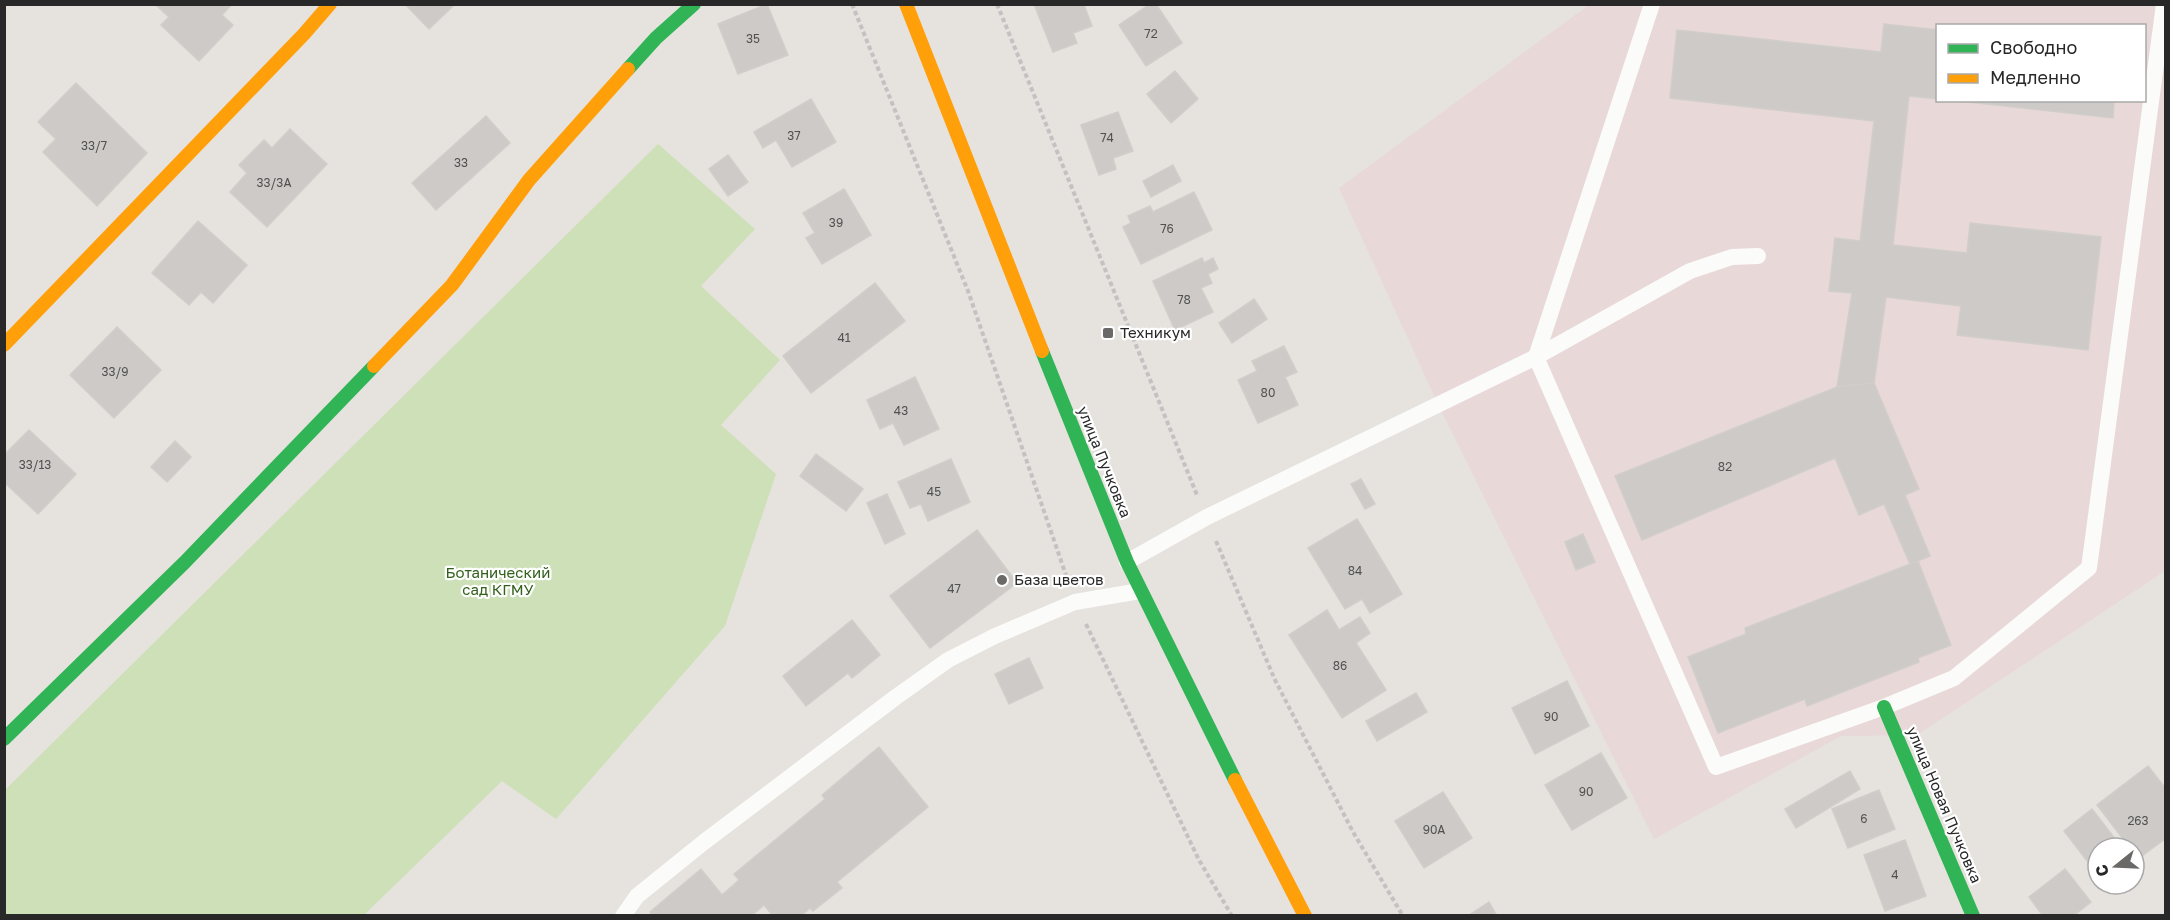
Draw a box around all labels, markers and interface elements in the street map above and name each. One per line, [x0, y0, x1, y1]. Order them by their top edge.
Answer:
legend [1936, 24, 2146, 102]
house number: 72 [1144, 26, 1158, 41]
house number: 35 [746, 31, 760, 46]
text: Свободно [1990, 36, 2077, 58]
text: Медленно [1990, 66, 2081, 88]
house number: 37 [787, 128, 801, 143]
house number: 74 [1100, 130, 1114, 145]
house number: 33/7 [81, 138, 107, 153]
house number: 33 [454, 155, 468, 170]
house number: 33/3А [257, 175, 291, 190]
house number: 39 [829, 215, 843, 230]
house number: 76 [1160, 221, 1174, 236]
house number: 78 [1177, 292, 1191, 307]
place label: Техникум [1120, 323, 1191, 341]
marker: Техникум [1101, 326, 1115, 340]
house number: 41 [837, 330, 851, 345]
house number: 33/9 [101, 364, 129, 379]
house number: 80 [1261, 385, 1275, 400]
house number: 43 [894, 403, 908, 418]
street label: улица Пучковка [1074, 403, 1135, 520]
house number: 33/13 [19, 457, 51, 472]
house number: 82 [1718, 459, 1732, 474]
house number: 45 [927, 484, 941, 499]
park label: Ботанический сад КГМУ [446, 563, 550, 598]
house number: 84 [1348, 563, 1362, 578]
place label: База цветов [1014, 570, 1104, 588]
marker: База цветов [995, 573, 1009, 587]
house number: 47 [947, 581, 961, 596]
house number: 86 [1333, 658, 1347, 673]
house number: 90 [1544, 709, 1558, 724]
street label: улица Новая Пучковка [1904, 724, 1986, 886]
house number: 90 [1579, 784, 1593, 799]
house number: 6 [1860, 811, 1868, 826]
house number: 263 [2127, 813, 2149, 828]
house number: 90А [1423, 822, 1445, 837]
north arrow [2086, 836, 2146, 896]
text: С [2090, 862, 2113, 879]
house number: 4 [1891, 867, 1899, 882]

